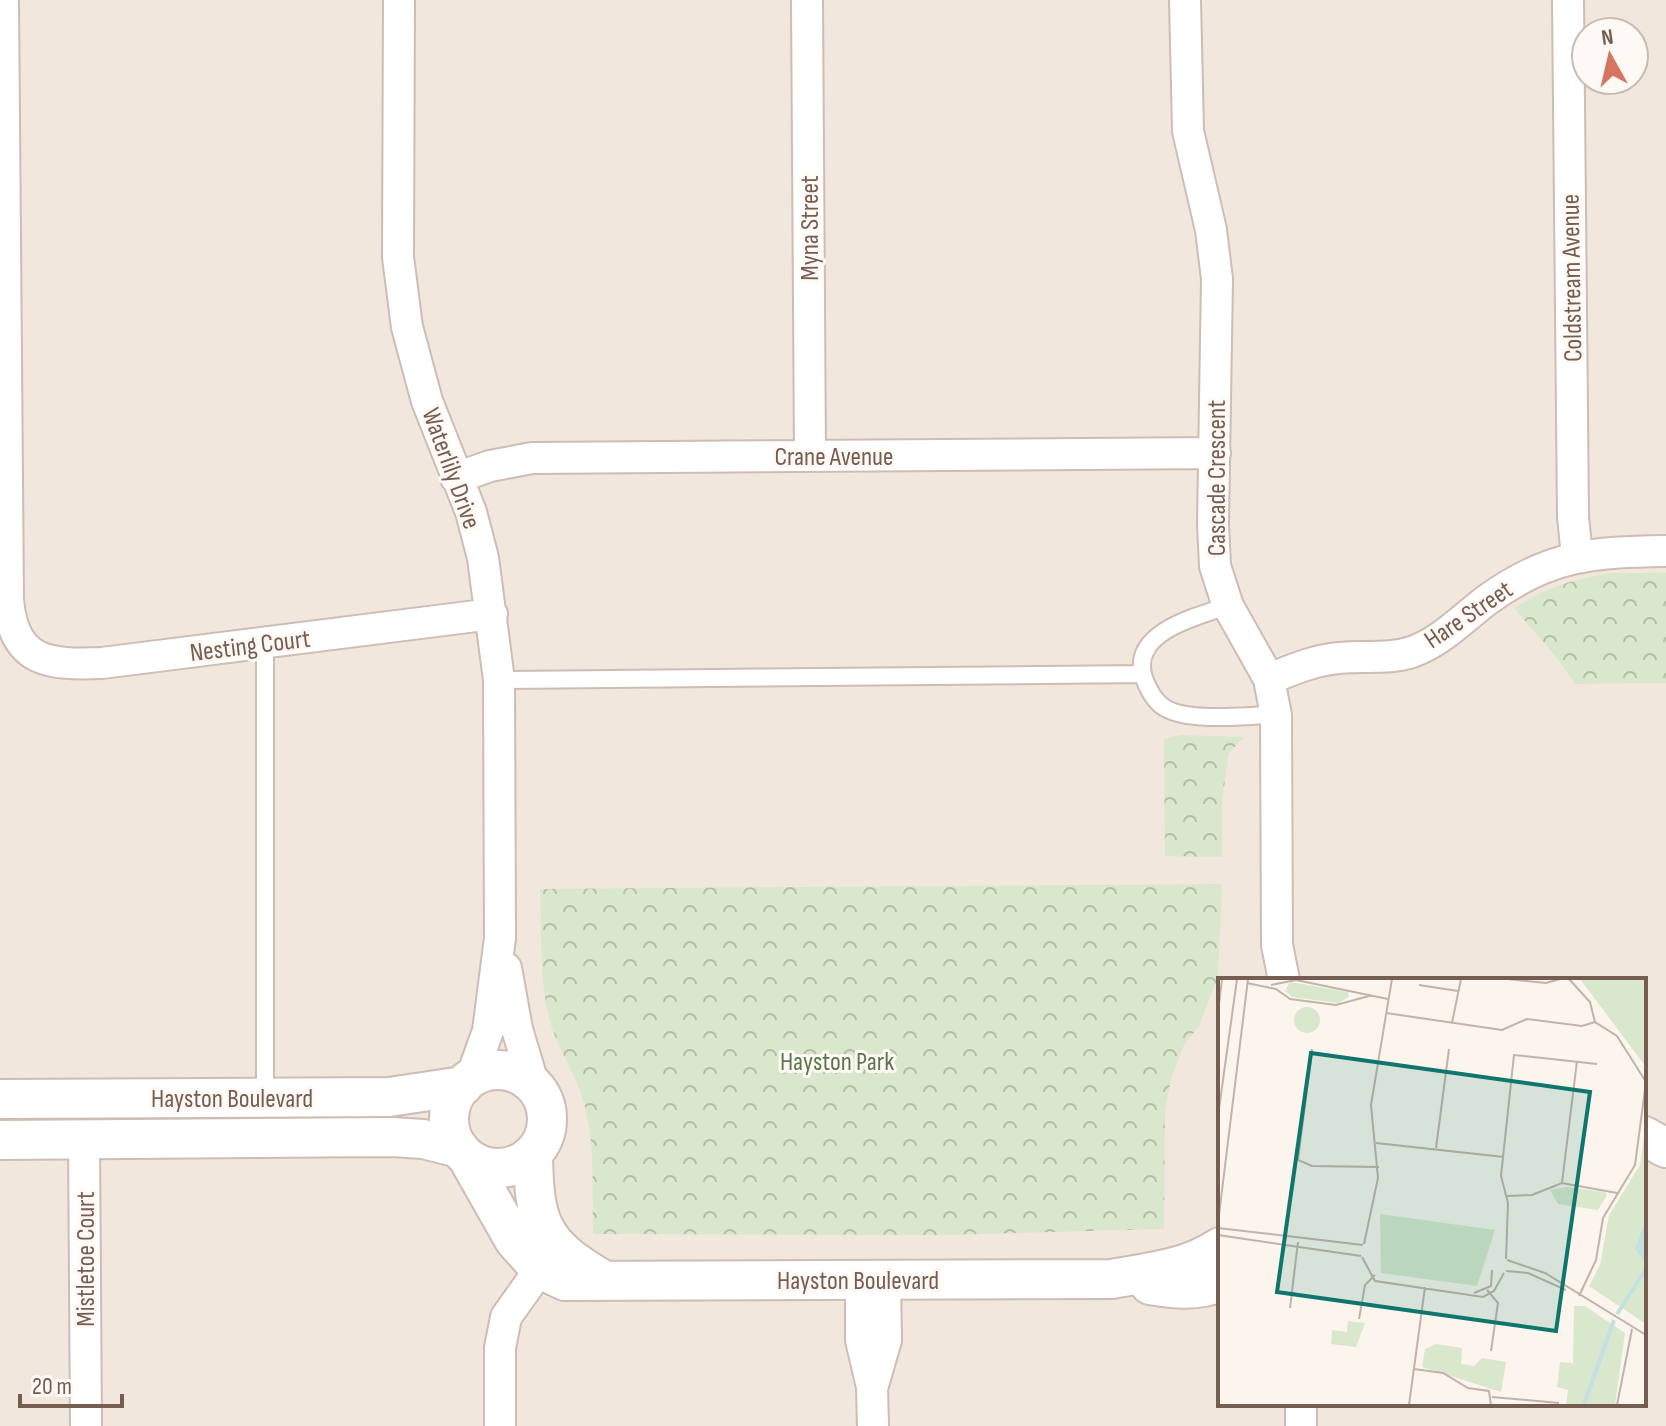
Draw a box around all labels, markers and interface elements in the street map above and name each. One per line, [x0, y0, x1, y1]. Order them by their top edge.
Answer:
north arrow [1570, 16, 1650, 96]
text: N [1600, 23, 1615, 52]
street label: Myna Street [795, 175, 826, 281]
street label: Coldstream Avenue [1556, 194, 1589, 362]
street label: Cascade Crescent [1202, 400, 1233, 556]
street label: Waterlily Drive [414, 404, 487, 533]
street label: Crane Avenue [775, 442, 893, 473]
street label: Hare Street [1419, 574, 1519, 656]
street label: Nesting Court [188, 624, 312, 669]
inset map [1218, 978, 1646, 1406]
park label: Hayston Park [780, 1047, 894, 1078]
street label: Hayston Boulevard [151, 1084, 313, 1115]
street label: Mistletoe Court [71, 1191, 102, 1327]
street label: Hayston Boulevard [777, 1266, 939, 1297]
scale bar [20, 1358, 122, 1408]
text: 20 m [32, 1372, 72, 1401]

